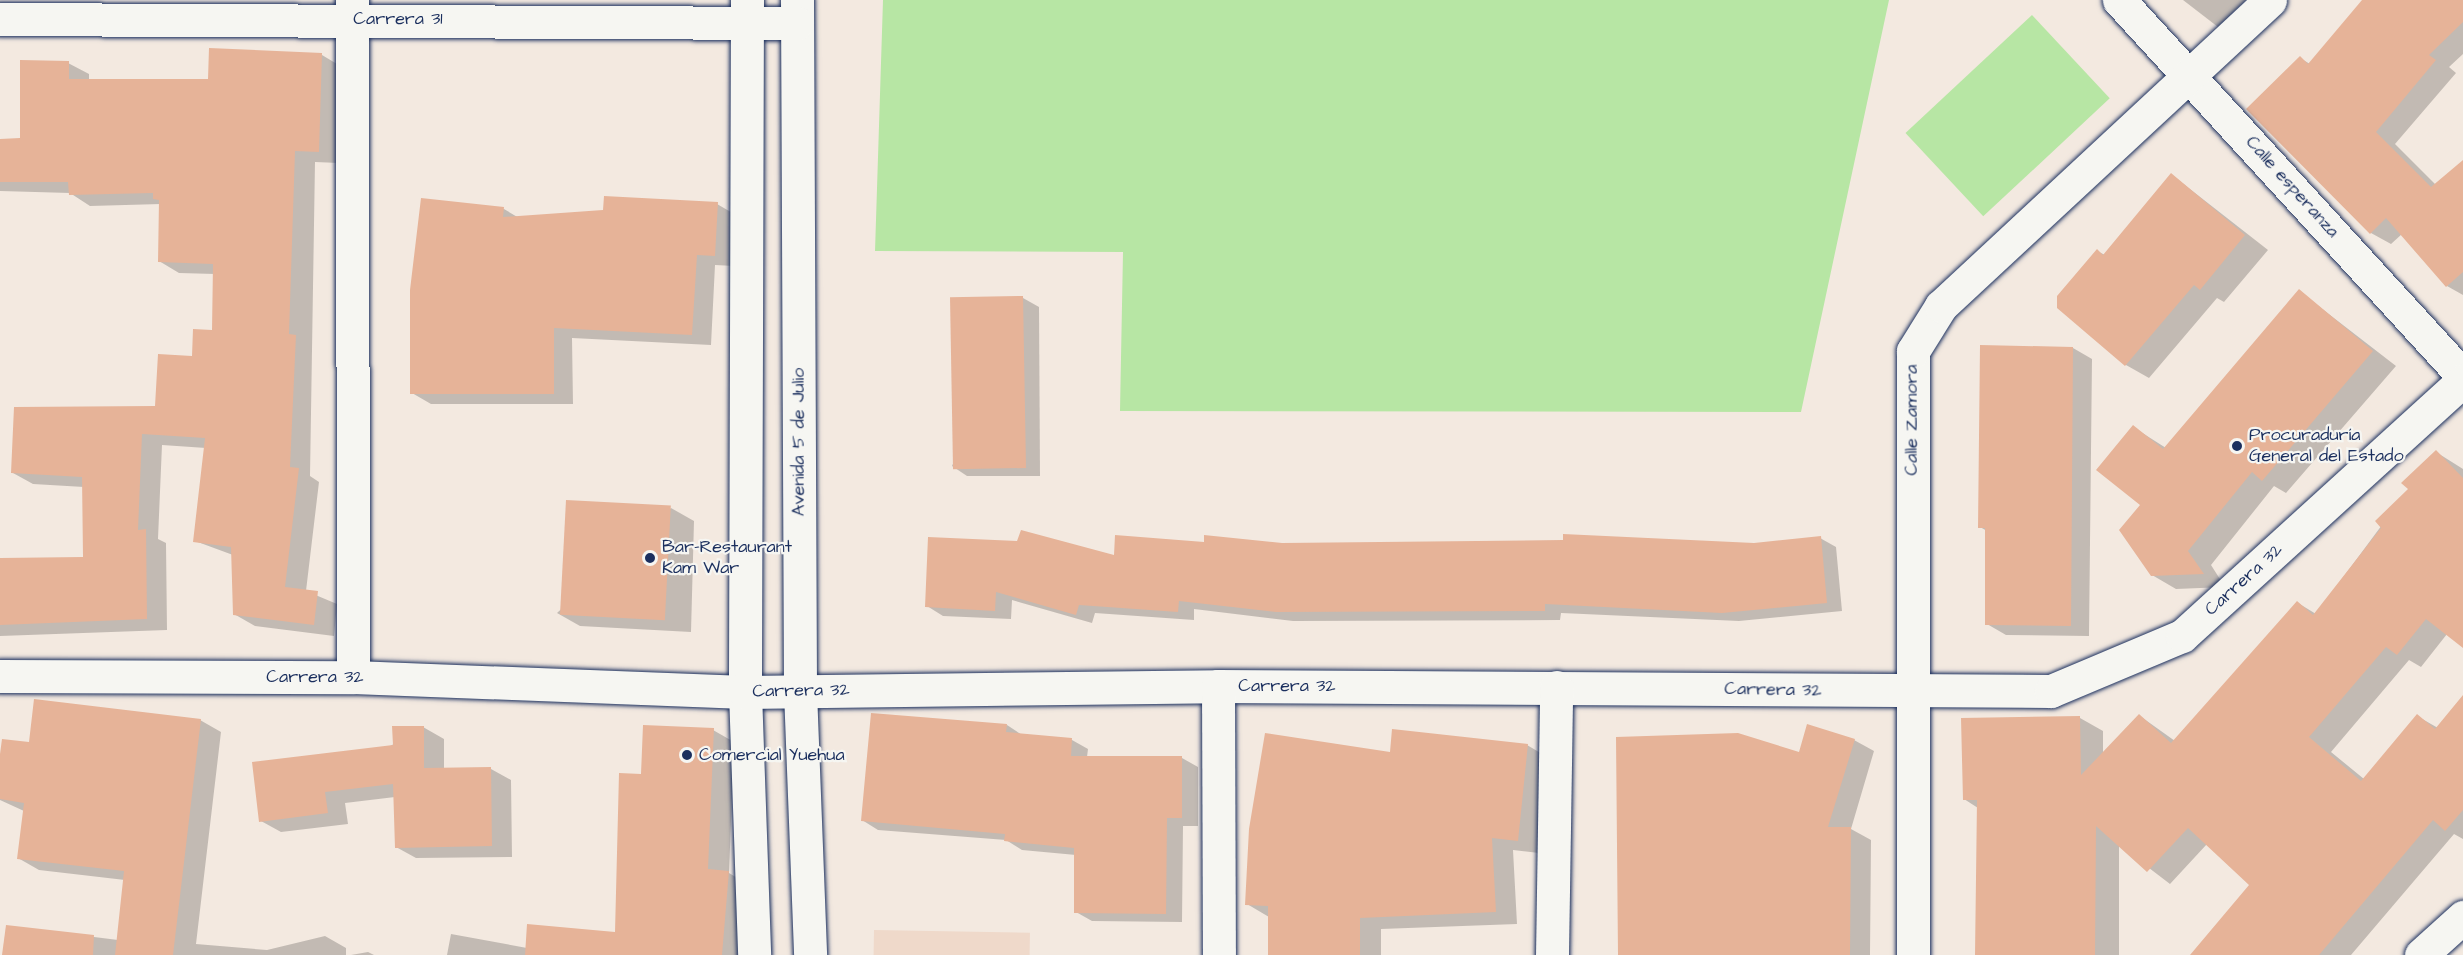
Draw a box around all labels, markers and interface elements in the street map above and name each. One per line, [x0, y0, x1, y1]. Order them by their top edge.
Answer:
street label: Carrera 31 [353, 8, 443, 30]
street label: Calle esperanza [2241, 132, 2343, 242]
street label: Calle Zamora [1901, 364, 1923, 476]
street label: Avenida 5 de Julio [788, 368, 810, 516]
place label: Procuraduría General del Estado [2249, 425, 2404, 468]
marker: Procuraduría General del Estado [2230, 439, 2244, 453]
place label: Bar-Restaurant Kam War [662, 537, 792, 580]
street label: Carrera 32 [2201, 539, 2287, 621]
marker: Bar-Restaurant Kam War [643, 551, 657, 565]
street label: Carrera 32 [266, 666, 364, 688]
street label: Carrera 32 [1238, 675, 1336, 697]
street label: Carrera 32 [1724, 678, 1822, 702]
street label: Carrera 32 [752, 679, 850, 703]
place label: Comercial Yuehua [699, 744, 845, 766]
marker: Comercial Yuehua [680, 748, 694, 762]

